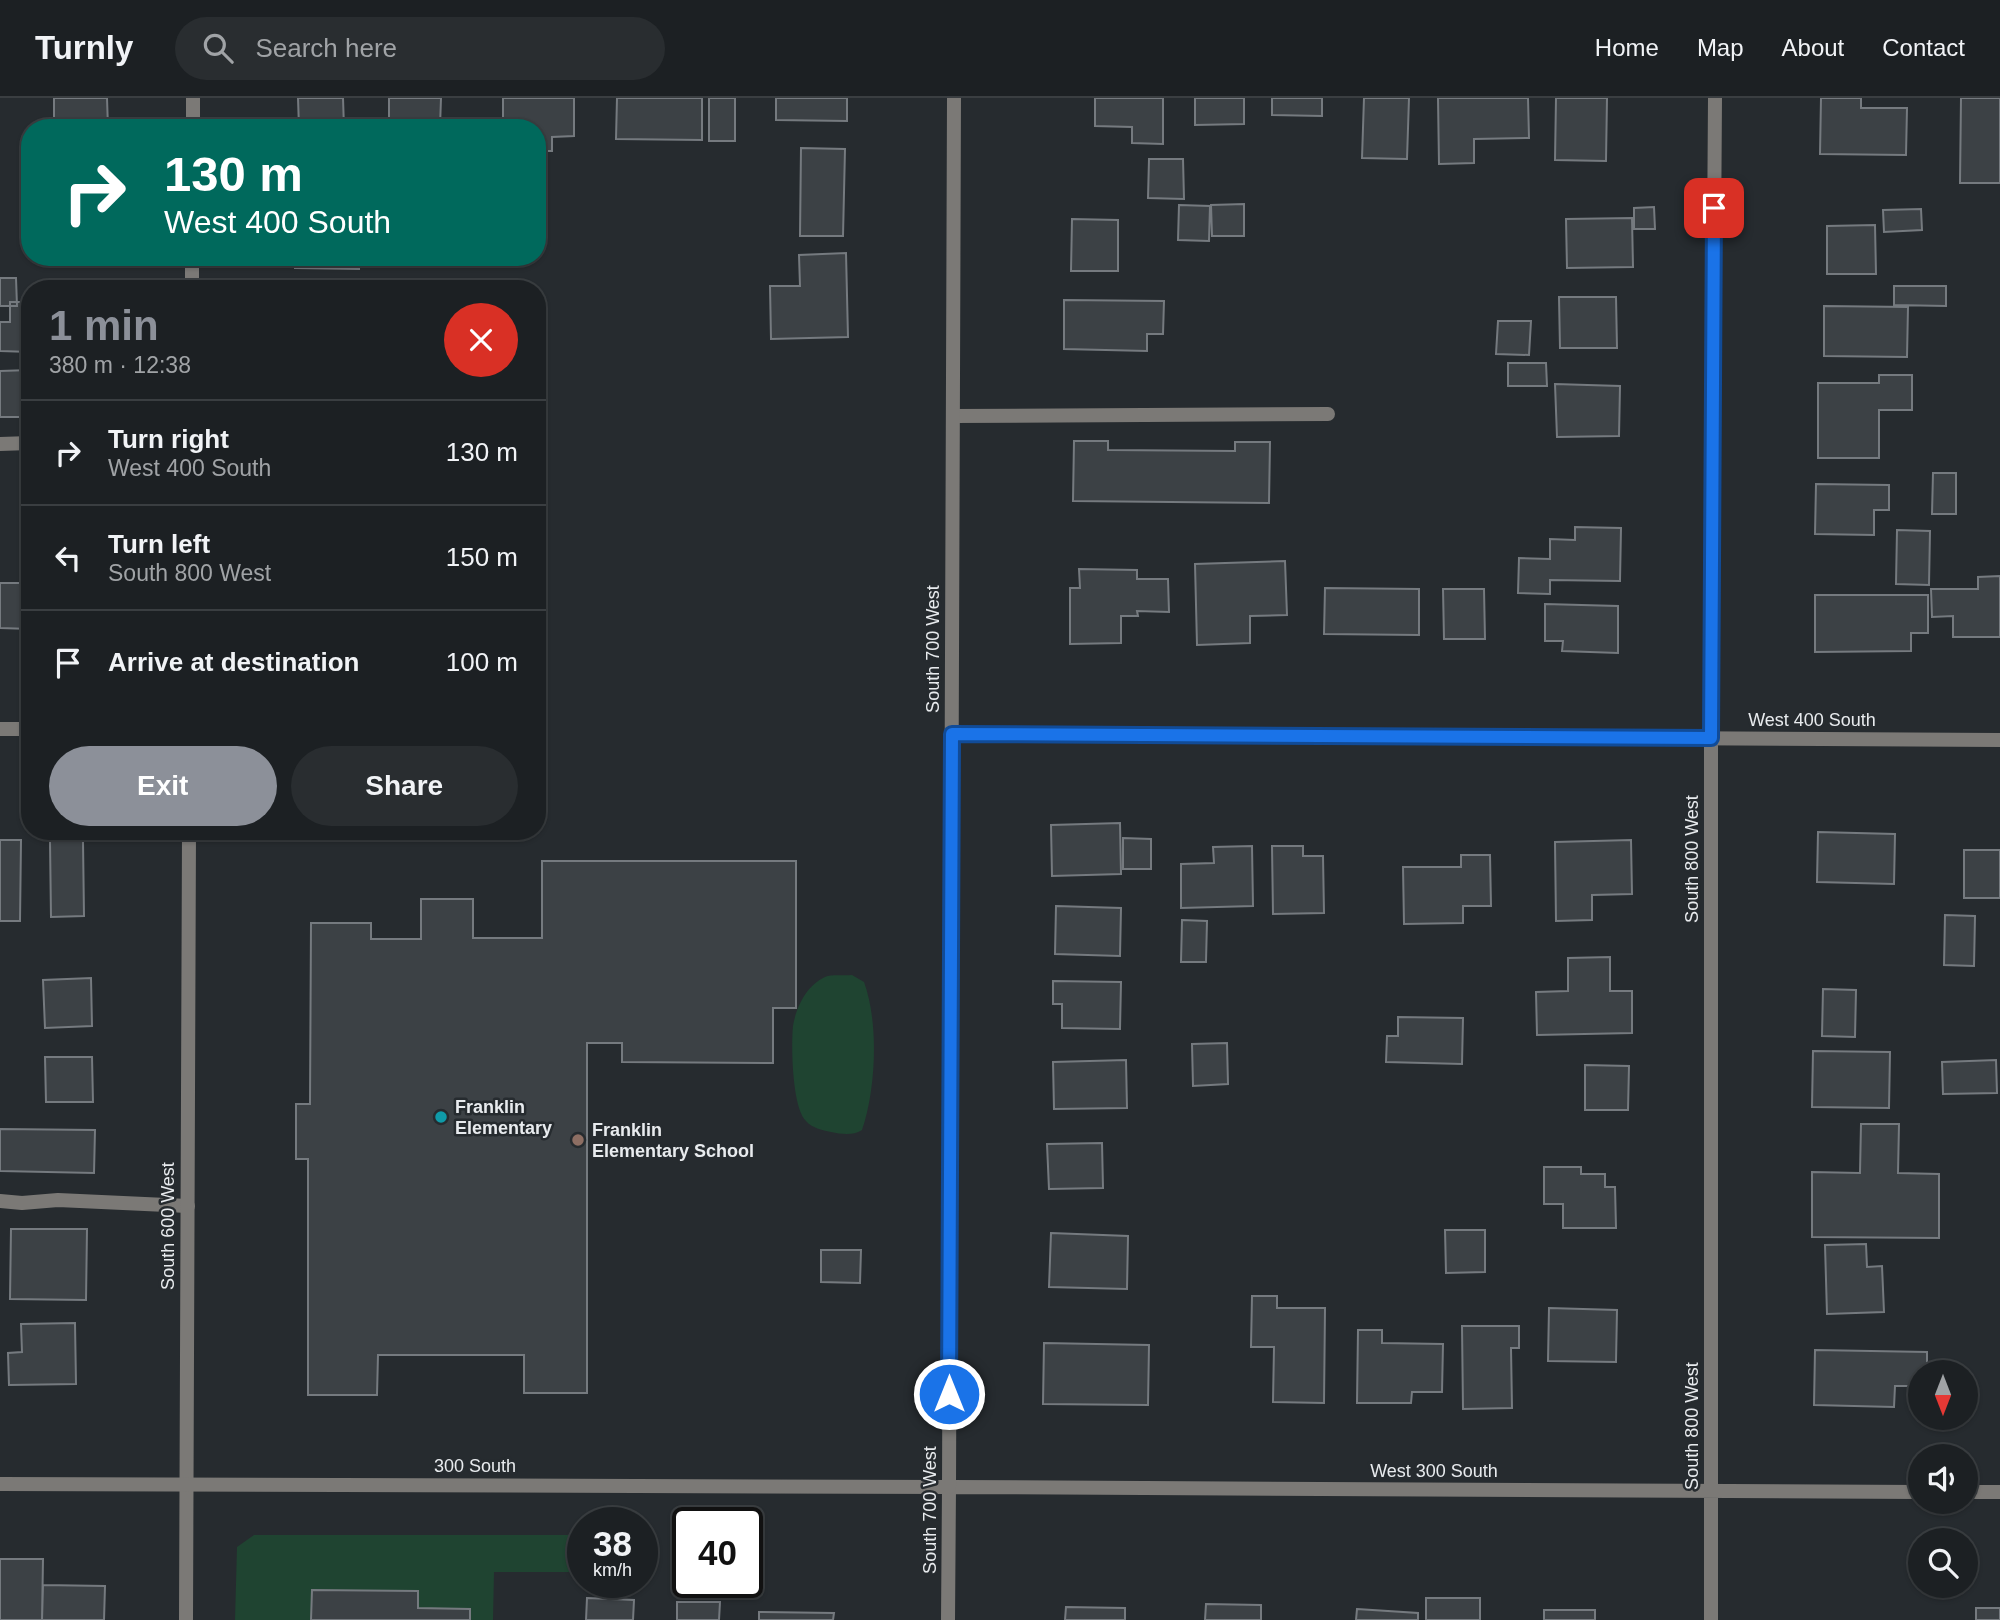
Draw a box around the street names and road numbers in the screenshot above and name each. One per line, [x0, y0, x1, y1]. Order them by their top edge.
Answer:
street label: South 700 West [923, 585, 943, 713]
street label: West 400 South [1748, 710, 1876, 730]
street label: South 800 West [1682, 795, 1702, 923]
street label: South 600 West [158, 1162, 178, 1290]
street label: South 800 West [1682, 1362, 1702, 1490]
street label: South 700 West [920, 1446, 940, 1574]
street label: 300 South [434, 1456, 516, 1476]
street label: West 300 South [1370, 1461, 1498, 1481]

